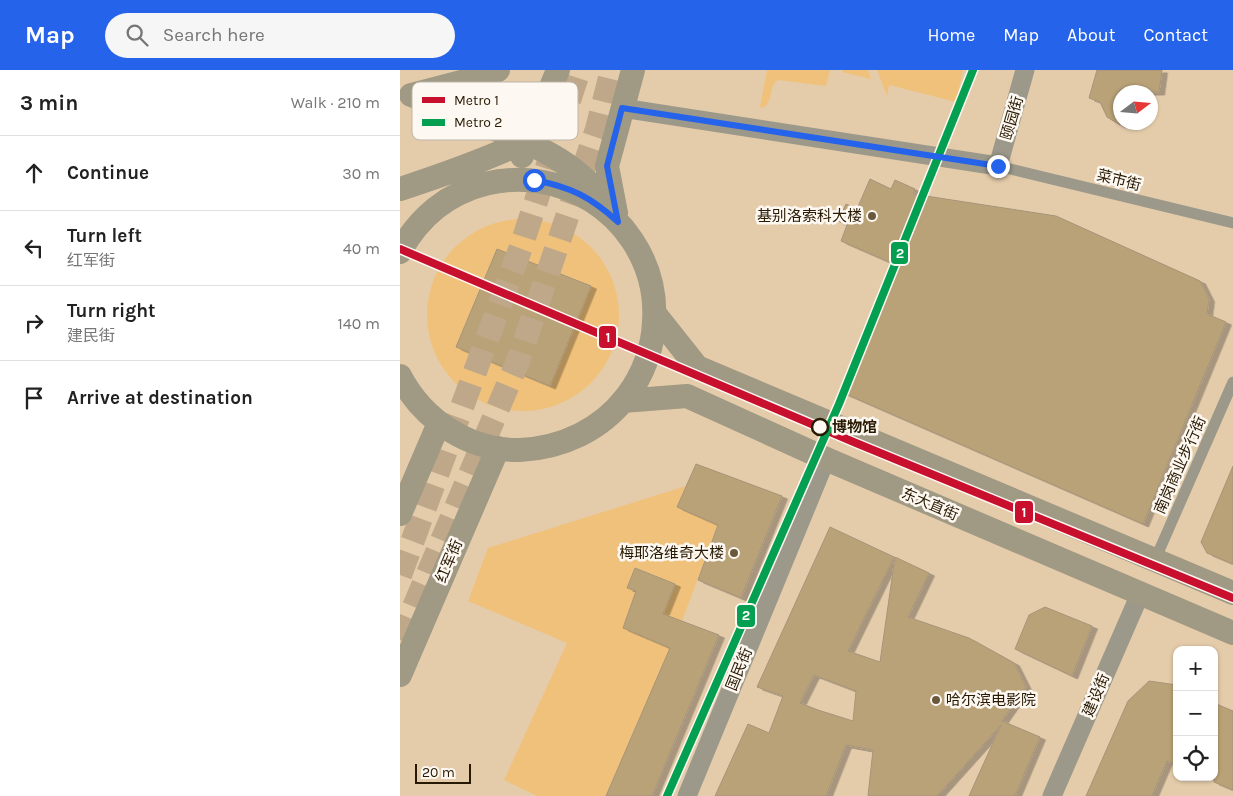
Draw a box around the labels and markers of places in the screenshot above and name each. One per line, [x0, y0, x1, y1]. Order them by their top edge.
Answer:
place label: 基别洛索科大楼 [757, 207, 862, 225]
marker: 基别洛索科大楼 [866, 210, 878, 222]
marker: 博物馆 [811, 418, 829, 436]
place label: 博物馆 [832, 418, 877, 436]
place label: 梅耶洛维奇大楼 [619, 544, 724, 562]
marker: 梅耶洛维奇大楼 [728, 547, 740, 559]
place label: 哈尔滨电影院 [946, 691, 1036, 709]
marker: 哈尔滨电影院 [930, 694, 942, 706]

